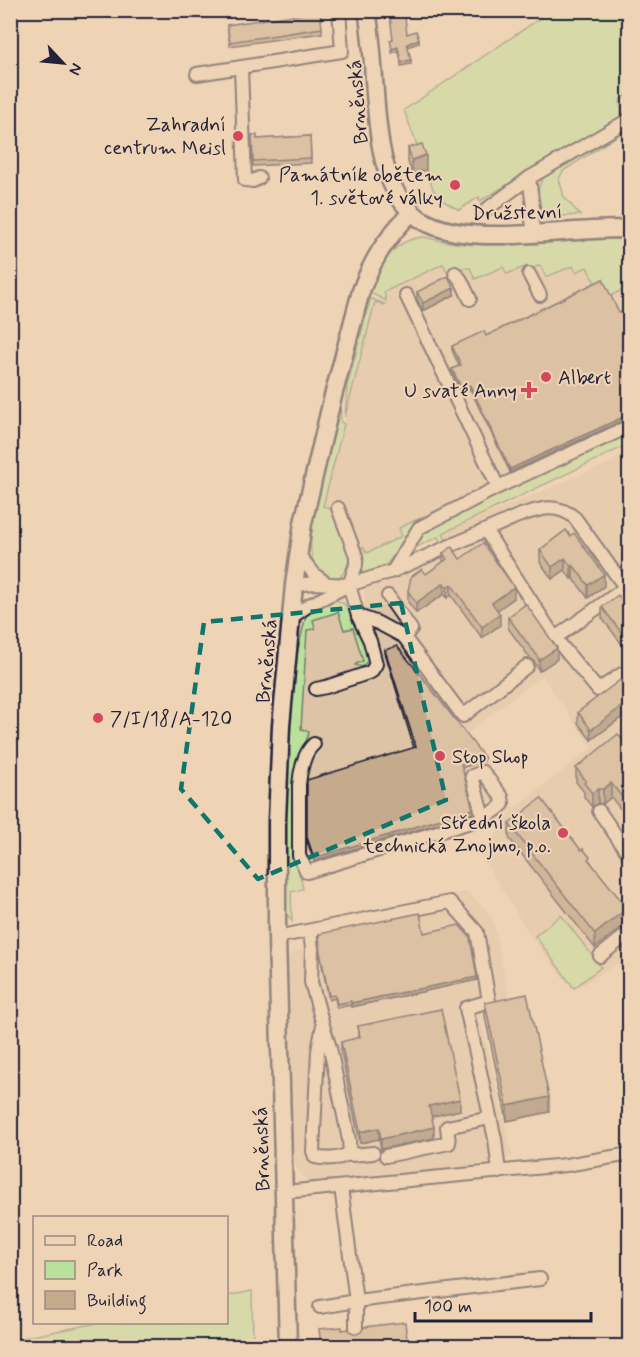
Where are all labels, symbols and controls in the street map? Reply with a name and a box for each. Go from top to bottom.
north arrow [33,33,93,93]
street label: Brněnská [341,59,376,145]
text: N [63,60,87,78]
place label: Zahradní centrum Meisl [104,112,226,162]
marker: Zahradní centrum Meisl [231,129,245,143]
place label: Památník obětem 1. světové války [279,162,443,212]
marker: Památník obětem 1. světové války [448,178,462,192]
street label: Družstevní [471,199,563,228]
place label: Albert [558,365,611,392]
marker: Albert [539,370,553,384]
place label: U svaté Anny [404,378,517,405]
marker: U svaté Anny [522,383,536,397]
street label: Brněnská [250,618,285,704]
place label: 7/I/18/A-120 [110,706,232,733]
marker: 7/I/18/A-120 [91,711,105,725]
place label: Stop Shop [452,744,529,771]
marker: Stop Shop [433,749,447,763]
place label: Střední škola technická Znojmo, p.o. [362,810,551,860]
marker: Střední škola technická Znojmo, p.o. [556,826,570,840]
street label: Brněnská [248,1106,277,1192]
legend [33,1216,228,1324]
text: Road [87,1229,123,1253]
text: Park [87,1259,123,1283]
scale bar [415,1285,590,1323]
text: Building [87,1289,147,1315]
text: 100 m [424,1295,472,1319]

